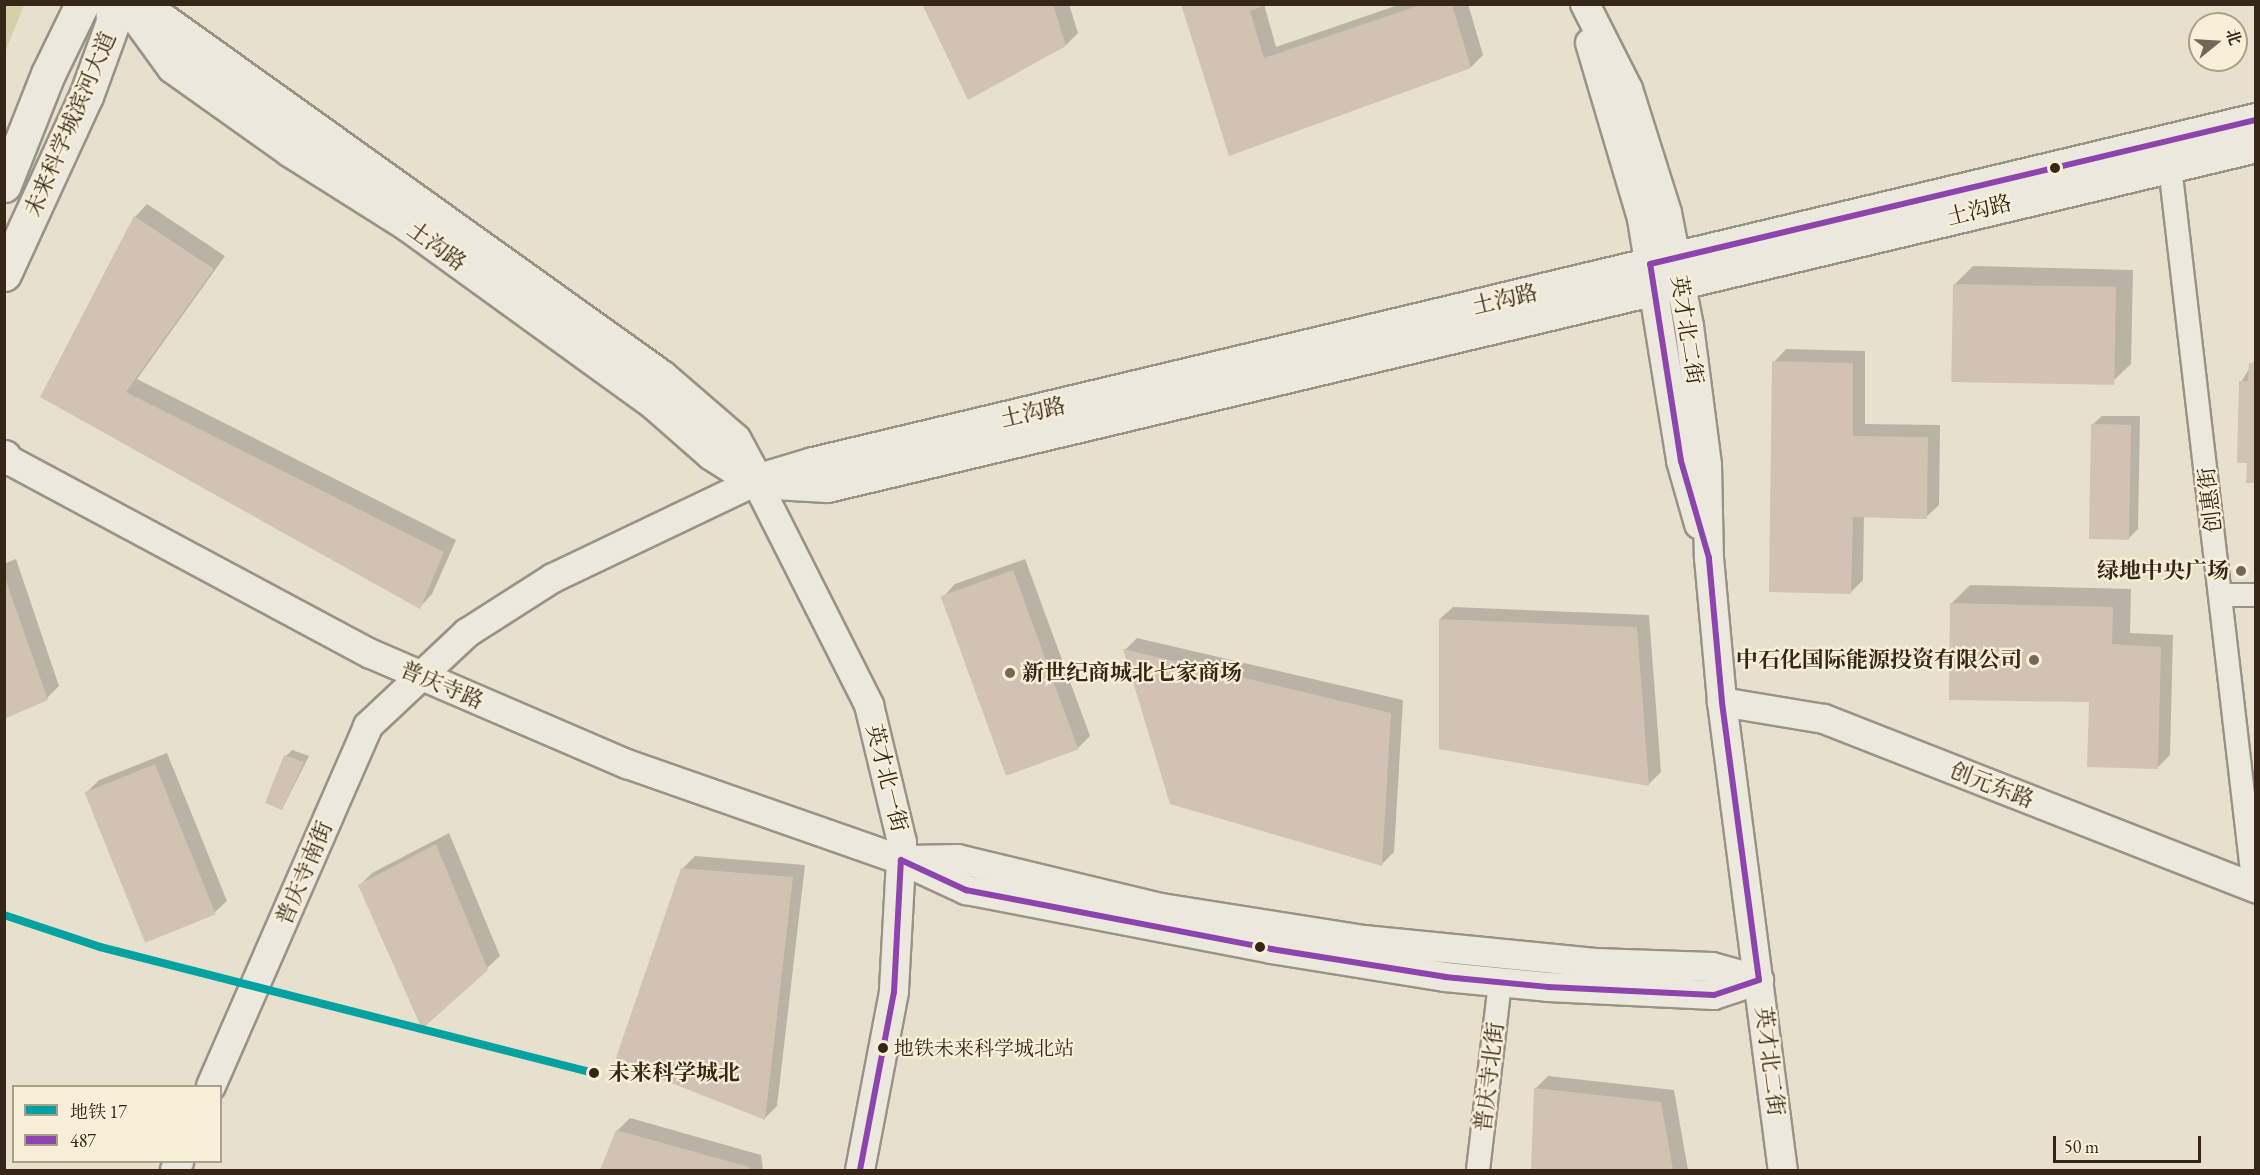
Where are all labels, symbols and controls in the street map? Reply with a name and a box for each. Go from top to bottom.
north arrow [2188,12,2248,72]
text: 北 [2221,26,2246,48]
street label: 未来科学城滨河大道 [19,28,121,220]
unlabelled marker [2049,162,2061,174]
street label: 土沟路 [1944,189,2014,231]
street label: 土沟路 [403,216,471,276]
street label: 英才北二街 [1665,274,1709,386]
street label: 土沟路 [1470,279,1540,319]
street label: 土沟路 [998,392,1068,432]
street label: 创惠街 [2193,466,2227,534]
place label: 绿地中央广场 [2097,558,2229,584]
marker: 绿地中央广场 [2234,564,2248,578]
place label: 中石化国际能源投资有限公司 [1736,647,2022,673]
marker: 中石化国际能源投资有限公司 [2027,653,2041,667]
street label: 普庆寺路 [396,656,488,714]
place label: 新世纪商城北七家商场 [1022,660,1242,686]
marker: 新世纪商城北七家商场 [1003,666,1017,680]
street label: 英才北一街 [861,721,913,835]
street label: 创元东路 [1946,757,2038,813]
street label: 普庆寺南街 [270,817,338,929]
unlabelled marker [1254,941,1266,953]
street label: 英才北二街 [1750,1005,1790,1117]
street label: 普庆寺北街 [1469,1021,1509,1133]
place label: 地铁未来科学城北站 [894,1036,1074,1060]
marker: 地铁未来科学城北站 [877,1042,889,1054]
place label: 未来科学城北 [608,1060,740,1086]
marker: 未来科学城北 [585,1064,603,1082]
legend [12,1085,222,1163]
text: 地铁 17 [70,1100,127,1123]
scale bar [2056,1124,2204,1162]
text: 487 [70,1129,96,1152]
text: 50 m [2064,1135,2099,1158]

